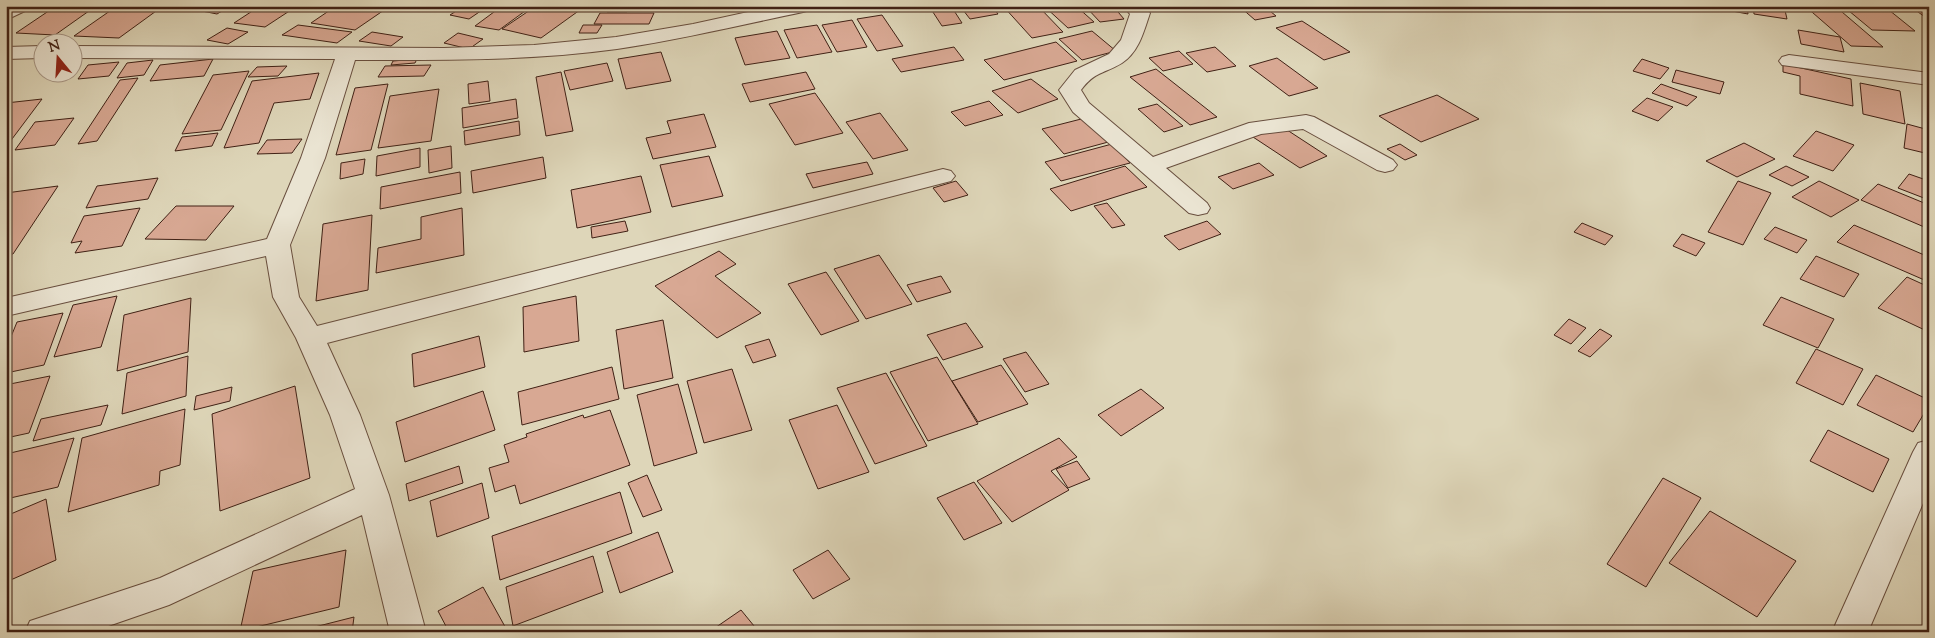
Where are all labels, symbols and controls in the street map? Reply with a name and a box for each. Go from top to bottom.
north arrow [32,32,82,82]
text: N [46,36,63,59]

